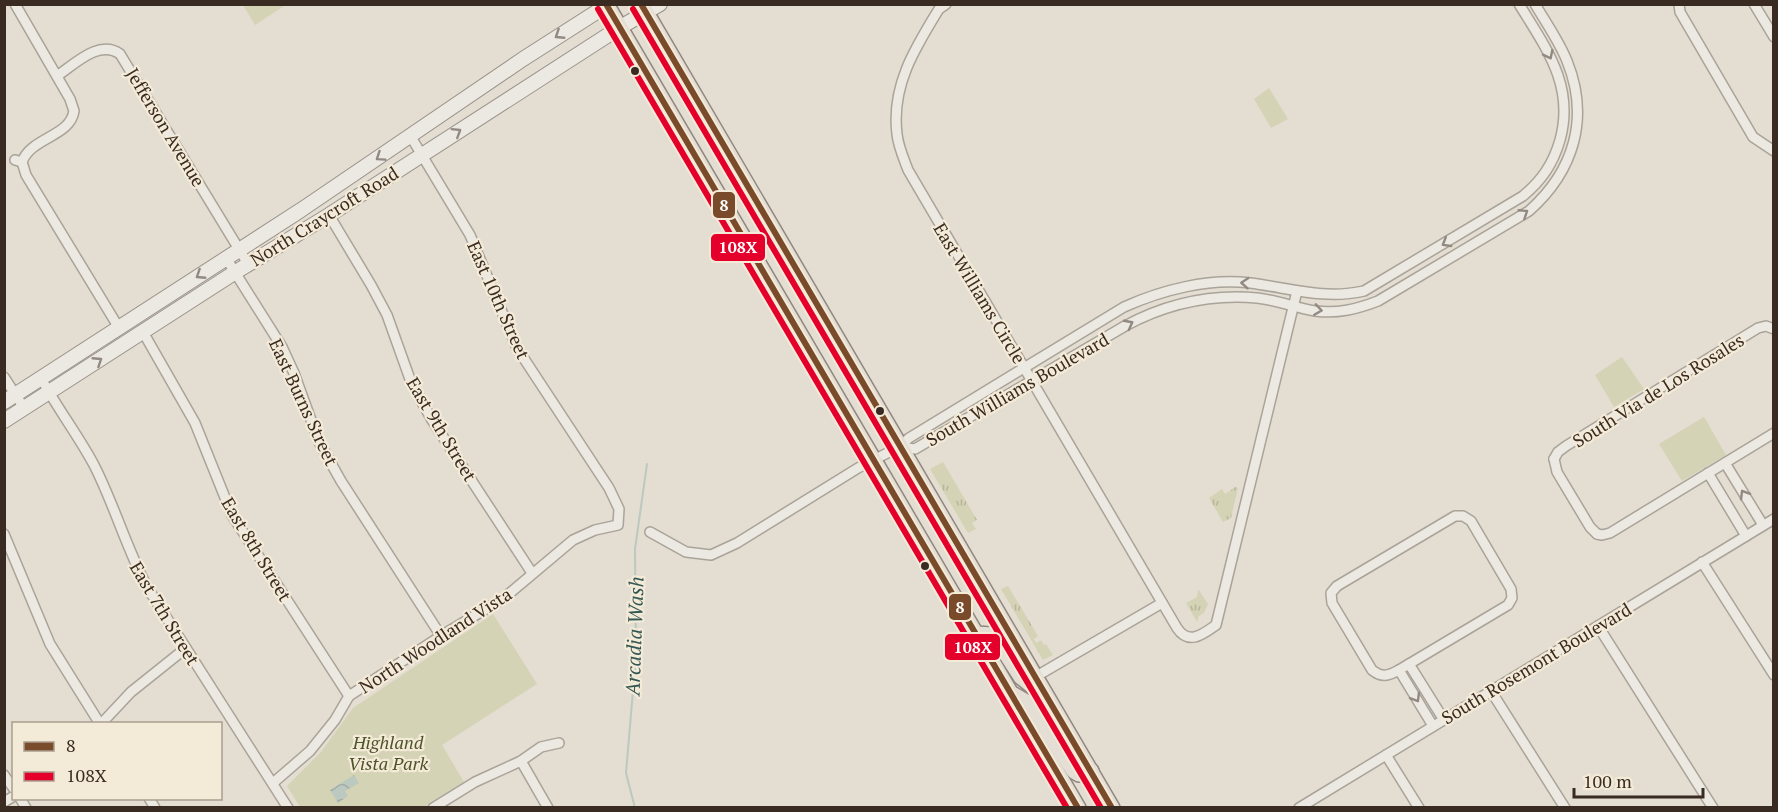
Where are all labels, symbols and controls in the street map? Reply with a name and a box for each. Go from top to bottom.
one-way arrow [555,28,565,40]
one-way arrow [1542,48,1553,59]
street label: Jefferson Avenue [121,63,211,191]
unlabelled marker [629,65,641,77]
one-way arrow [450,128,461,139]
one-way arrow [376,150,387,161]
street label: North Craycroft Road [245,161,403,271]
line badge: 8 [712,191,736,219]
text: 8 [719,194,729,216]
one-way arrow [1518,209,1528,221]
street label: East Williams Circle [928,218,1032,368]
line badge: 108X [710,233,766,262]
one-way arrow [1442,235,1452,247]
text: 108X [719,236,758,258]
street label: East 10th Street [462,237,536,363]
one-way arrow [195,268,206,279]
one-way arrow [1240,277,1249,290]
one-way arrow [1314,304,1323,316]
one-way arrow [1123,320,1133,331]
street label: South Williams Boulevard [921,327,1113,451]
street label: South Via de Los Rosales [1568,327,1748,453]
street label: East Burns Street [264,335,344,470]
one-way arrow [91,357,102,368]
street label: East 9th Street [401,372,483,486]
unlabelled marker [874,405,886,417]
one-way arrow [1740,490,1751,500]
street label: East 8th Street [216,492,298,606]
street label: East 7th Street [125,557,206,670]
unlabelled marker [919,560,931,572]
water label: Arcadia Wash [618,576,650,697]
street label: North Woodland Vista [354,582,516,698]
line badge: 8 [948,593,972,621]
text: 8 [955,596,965,618]
street label: South Rosemont Boulevard [1437,597,1635,729]
line badge: 108X [944,633,1001,661]
text: 108X [954,636,993,658]
one-way arrow [1408,692,1420,702]
legend [12,722,222,800]
park label: Highland Vista Park [348,730,428,775]
text: 8 [66,733,76,757]
scale bar [1574,761,1703,799]
text: 108X [66,763,107,787]
text: 100 m [1583,769,1632,793]

